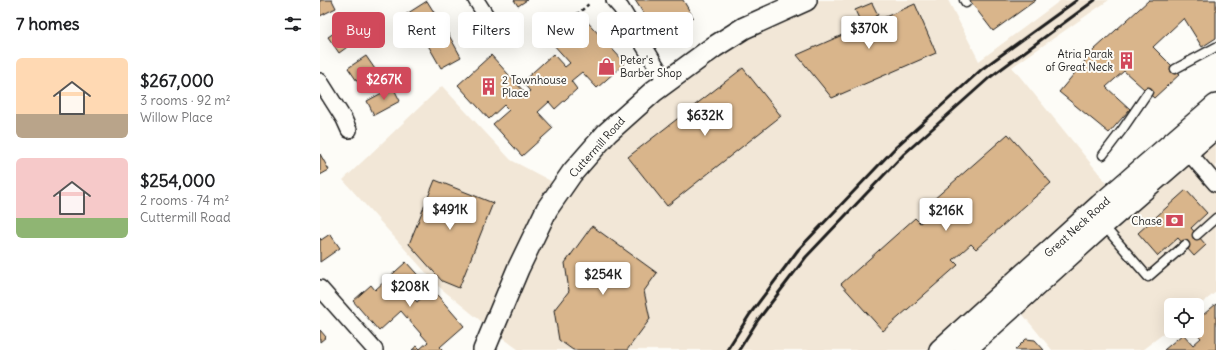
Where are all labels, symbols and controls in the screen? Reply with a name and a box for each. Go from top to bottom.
chip: Buy [332,12,385,48]
chip: Rent [393,12,450,48]
chip: Filters [458,12,524,48]
chip: New [532,12,589,48]
chip: Apartment [597,12,693,48]
text: 7 homes [16,13,80,35]
icon: filters [282,13,304,35]
pin: $370K [841,16,897,50]
text: $370K [850,20,888,37]
place label: Atria Parak of Great Neck [1045,47,1113,74]
building icon: Atria Parak of Great Neck [1116,50,1136,70]
place label: Peter's Barber Shop [620,53,682,80]
shop icon: Peter's Barber Shop [597,56,617,76]
pin: $267K [356,67,412,101]
text: $267,000 [140,70,214,92]
text: $267K [366,71,402,88]
place label: 2 Townhouse Place [502,73,567,100]
icon: home [48,74,96,122]
building icon: 2 Townhouse Place [479,76,499,96]
text: 3 rooms · 92 m² [140,92,231,109]
pin: $632K [677,103,733,137]
text: $632K [686,107,724,124]
text: Willow Place [140,109,213,126]
street label: Cuttermill Road [566,113,628,180]
text: $254,000 [140,170,215,192]
icon: home [48,174,96,222]
text: 2 rooms · 74 m² [140,192,229,209]
street label: Great Neck Road [1041,193,1113,260]
pin: $491K [422,197,478,231]
pin: $216K [918,198,974,232]
text: $491K [432,201,468,218]
text: $216K [928,202,964,219]
text: Cuttermill Road [140,209,231,226]
bank icon: Chase [1165,211,1185,231]
place label: Chase [1131,214,1162,228]
pin: $254K [575,262,631,296]
text: $254K [584,266,622,283]
pin: $208K [382,274,438,308]
text: $208K [391,278,429,295]
map controls [1164,298,1204,338]
button: locate [1164,298,1204,338]

